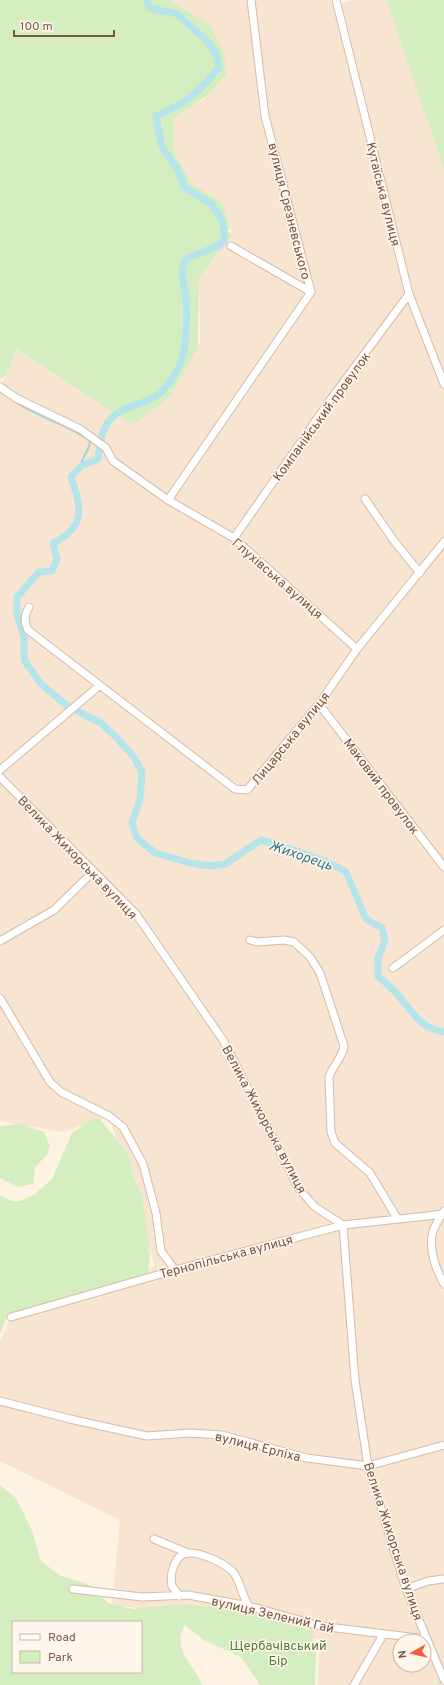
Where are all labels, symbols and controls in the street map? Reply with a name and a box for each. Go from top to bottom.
scale bar [14,12,114,38]
text: 100 m [20,19,53,35]
street label: вулиця Срезневського [263,141,313,282]
street label: Кутаїська вулиця [361,141,403,248]
street label: Компанійський провулок [270,349,375,485]
street label: Глухівська вулиця [228,536,325,623]
street label: Лицарська вулиця [249,689,334,789]
street label: Маковий провулок [339,736,422,838]
street label: Велика Жихорська вулиця [13,793,140,923]
water label: Жихорець [266,838,335,875]
street label: Велика Жихорська вулиця [217,1043,309,1197]
street label: Тернопільська вулиця [158,1232,295,1283]
street label: вулиця Ерліха [213,1430,302,1466]
street label: Велика Жихорська вулиця [359,1460,425,1623]
street label: вулиця Зелений Гай [210,1594,335,1638]
legend [12,1621,142,1673]
text: Road [48,1630,76,1646]
north arrow [392,1633,432,1673]
park label: Щербачівський Бір [229,1639,327,1670]
text: N [396,1649,411,1659]
text: Park [48,1650,73,1666]

